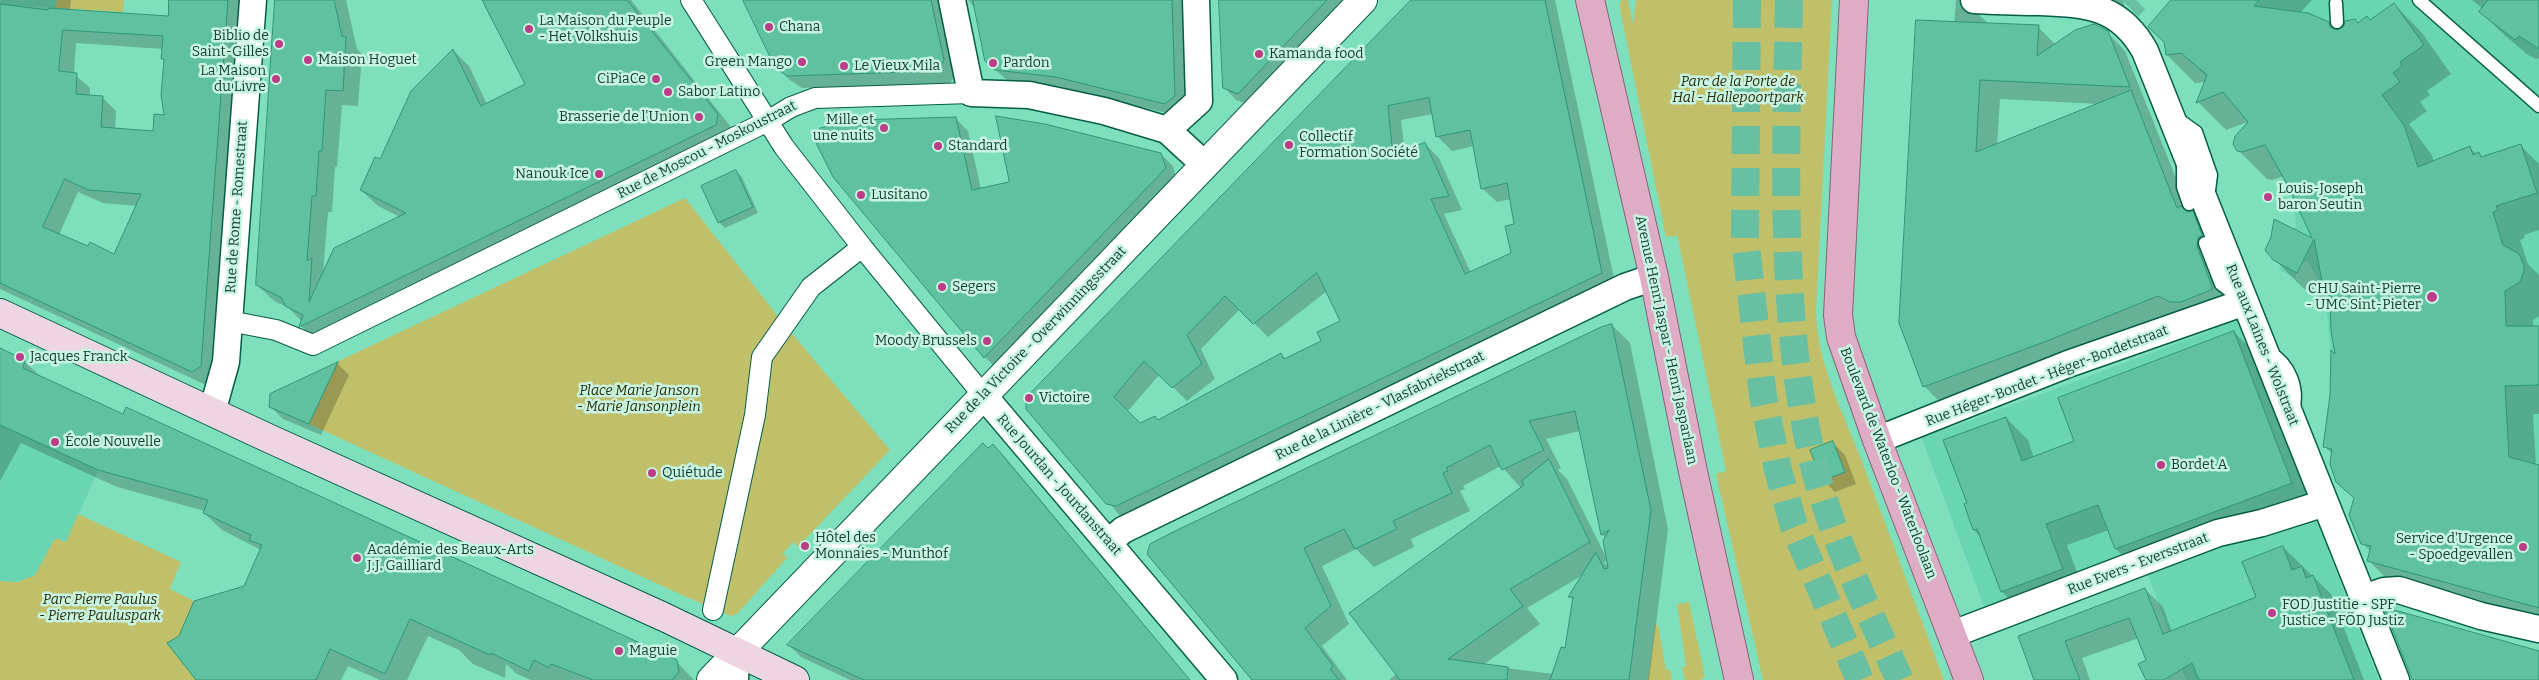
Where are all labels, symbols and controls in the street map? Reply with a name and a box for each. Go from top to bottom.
place label: La Maison du Peuple - Het Volkshuis [539,13,672,46]
place label: Chana [779,19,821,35]
marker: Chana [763,21,775,33]
marker: La Maison du Peuple - Het Volkshuis [523,23,535,35]
place label: Biblio de Saint-Gilles [192,28,269,60]
marker: Biblio de Saint-Gilles [273,38,285,50]
place label: Kamanda food [1269,46,1364,62]
marker: Kamanda food [1253,48,1265,60]
place label: Maison Hoguet [318,52,417,68]
marker: Maison Hoguet [302,54,314,66]
place label: Green Mango [704,54,792,70]
place label: Pardon [1003,55,1050,71]
marker: Green Mango [796,56,808,68]
marker: Pardon [987,57,999,69]
place label: Le Vieux Mila [854,58,940,74]
marker: Le Vieux Mila [838,60,850,72]
place label: La Maison du Livre [200,63,266,95]
place label: CiPiaCe [597,71,646,87]
marker: La Maison du Livre [270,73,282,85]
marker: CiPiaCe [650,73,662,85]
park label: Parc de la Porte de Hal - Hallepoortpark [1672,74,1804,106]
place label: Sabor Latino [678,84,760,100]
marker: Sabor Latino [662,86,674,98]
street label: Rue de Moscou - Moskoustraat [615,97,799,203]
place label: Brasserie de l'Union [559,109,689,125]
marker: Brasserie de l'Union [693,111,705,123]
place label: Mille et une nuits [813,112,874,144]
street label: Rue de Rome - Romestraat [223,120,251,294]
marker: Mille et une nuits [878,122,890,134]
place label: Collectif Formation Société [1299,129,1418,162]
place label: Standard [948,138,1008,154]
marker: Collectif Formation Société [1283,139,1295,151]
marker: Standard [932,140,944,152]
place label: Nanouk Ice [515,166,589,182]
marker: Nanouk Ice [593,168,605,180]
place label: Louis-Joseph baron Seutin [2278,181,2363,213]
place label: Lusitano [871,187,928,203]
marker: Lusitano [855,189,867,201]
marker: Louis-Joseph baron Seutin [2262,191,2274,203]
street label: Avenue Henri Jaspar - Henri Jasparlaan [1631,214,1701,466]
street label: Rue de la Victoire - Overwinningsstraat [942,243,1130,437]
street label: Rue aux Laines - Wolstraat [2222,262,2302,428]
place label: Segers [952,279,996,295]
marker: Segers [936,281,948,293]
place label: CHU Saint-Pierre - UMC Sint-Pieter [2306,281,2421,314]
marker: CHU Saint-Pierre - UMC Sint-Pieter [2425,290,2439,304]
street label: Rue Héger-Bordet - Héger-Bordetstraat [1923,322,2171,430]
place label: Moody Brussels [875,333,977,349]
marker: Moody Brussels [981,335,993,347]
street label: Boulevard de Waterloo - Waterloolaan [1836,345,1940,581]
street label: Rue de la Linière - Vlasfabriekstraat [1273,348,1487,464]
place label: Jacques Franck [30,349,128,365]
marker: Jacques Franck [14,351,26,363]
park label: Place Marie Janson - Marie Jansonplein [577,383,701,416]
place label: Victoire [1039,390,1090,406]
marker: Victoire [1023,392,1035,404]
street label: Rue Jourdan - Jourdanstraat [993,411,1125,559]
place label: École Nouvelle [65,434,161,450]
marker: École Nouvelle [49,436,61,448]
place label: Bordet A [2171,457,2228,473]
marker: Bordet A [2155,459,2167,471]
place label: Quiétude [662,465,723,481]
marker: Quiétude [646,467,658,479]
street label: Rue Evers - Eversstraat [2065,529,2211,599]
place label: Hôtel des Monnaies - Munthof [815,530,948,562]
place label: Service d'Urgence - Spoedgevallen [2396,531,2513,564]
marker: Hôtel des Monnaies - Munthof [799,540,811,552]
marker: Service d'Urgence - Spoedgevallen [2517,541,2529,553]
place label: Académie des Beaux-Arts J.J. Gailliard [367,542,534,574]
marker: Académie des Beaux-Arts J.J. Gailliard [351,552,363,564]
park label: Parc Pierre Paulus - Pierre Pauluspark [39,592,161,624]
place label: FOD Justitie - SPF Justice - FÖD Justiz [2282,597,2404,630]
marker: FOD Justitie - SPF Justice - FÖD Justiz [2266,607,2278,619]
place label: Maguie [629,643,677,659]
marker: Maguie [613,645,625,657]

